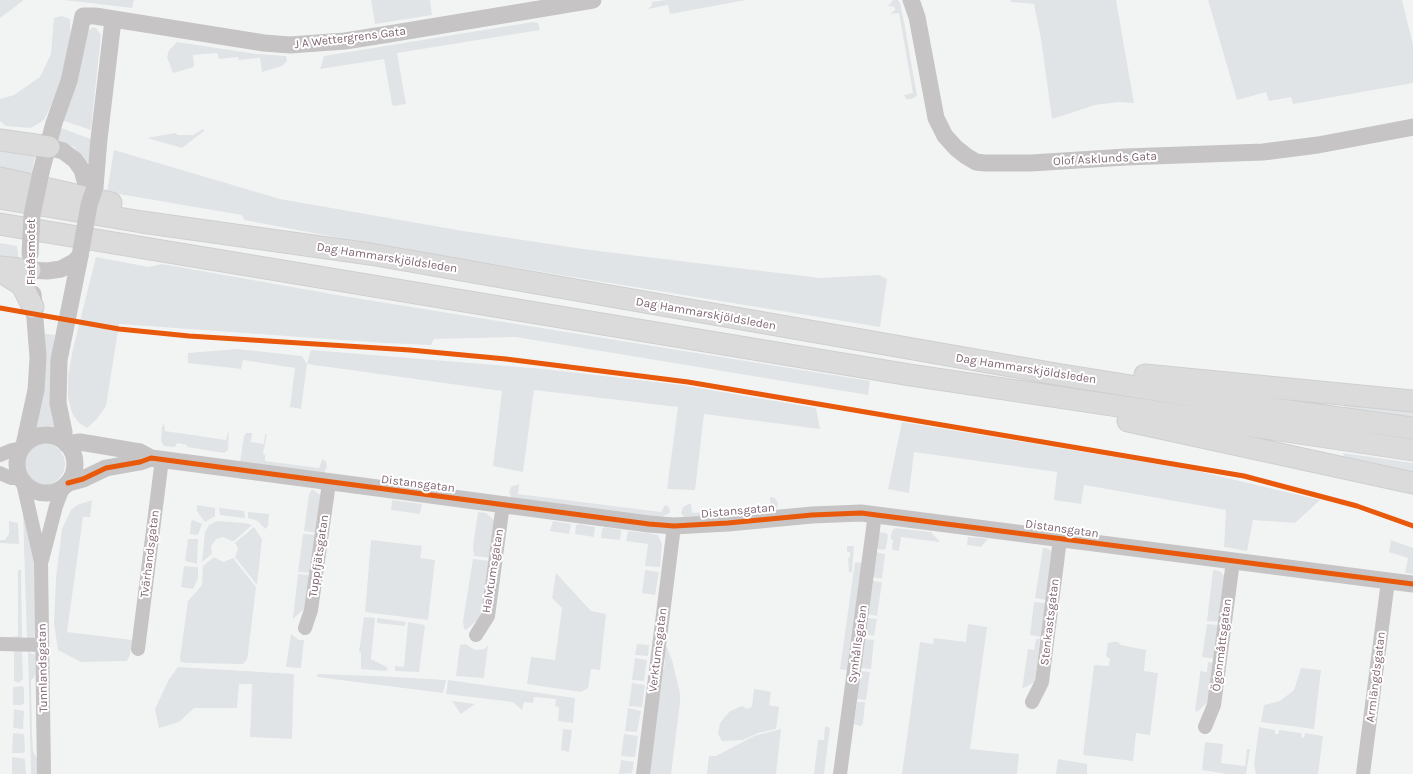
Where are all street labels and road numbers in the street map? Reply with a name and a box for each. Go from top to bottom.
street label: J A Wettergrens Gata [293,24,407,52]
street label: Olof Asklunds Gata [1053,149,1157,169]
street label: Flatåsmotet [25,219,39,285]
street label: Dag Hammarskjöldsleden [316,240,458,276]
street label: Dag Hammarskjöldsleden [635,295,777,333]
street label: Dag Hammarskjöldsleden [955,351,1097,387]
street label: Distansgatan [380,472,456,496]
street label: Distansgatan [700,501,776,521]
street label: Tvärhandsgatan [137,509,163,599]
street label: Tuppfjätsgatan [306,514,332,598]
street label: Distansgatan [1024,517,1100,541]
street label: Halvtumsgatan [479,528,507,614]
street label: Stenkastsgatan [1038,578,1062,666]
street label: Ögonmåttsgatan [1209,598,1235,692]
street label: Synhållsgatan [845,604,871,684]
street label: Verktumsgatan [646,607,670,693]
street label: Tunnlandsgatan [35,623,51,713]
street label: Armlängdsgatan [1363,631,1389,723]

